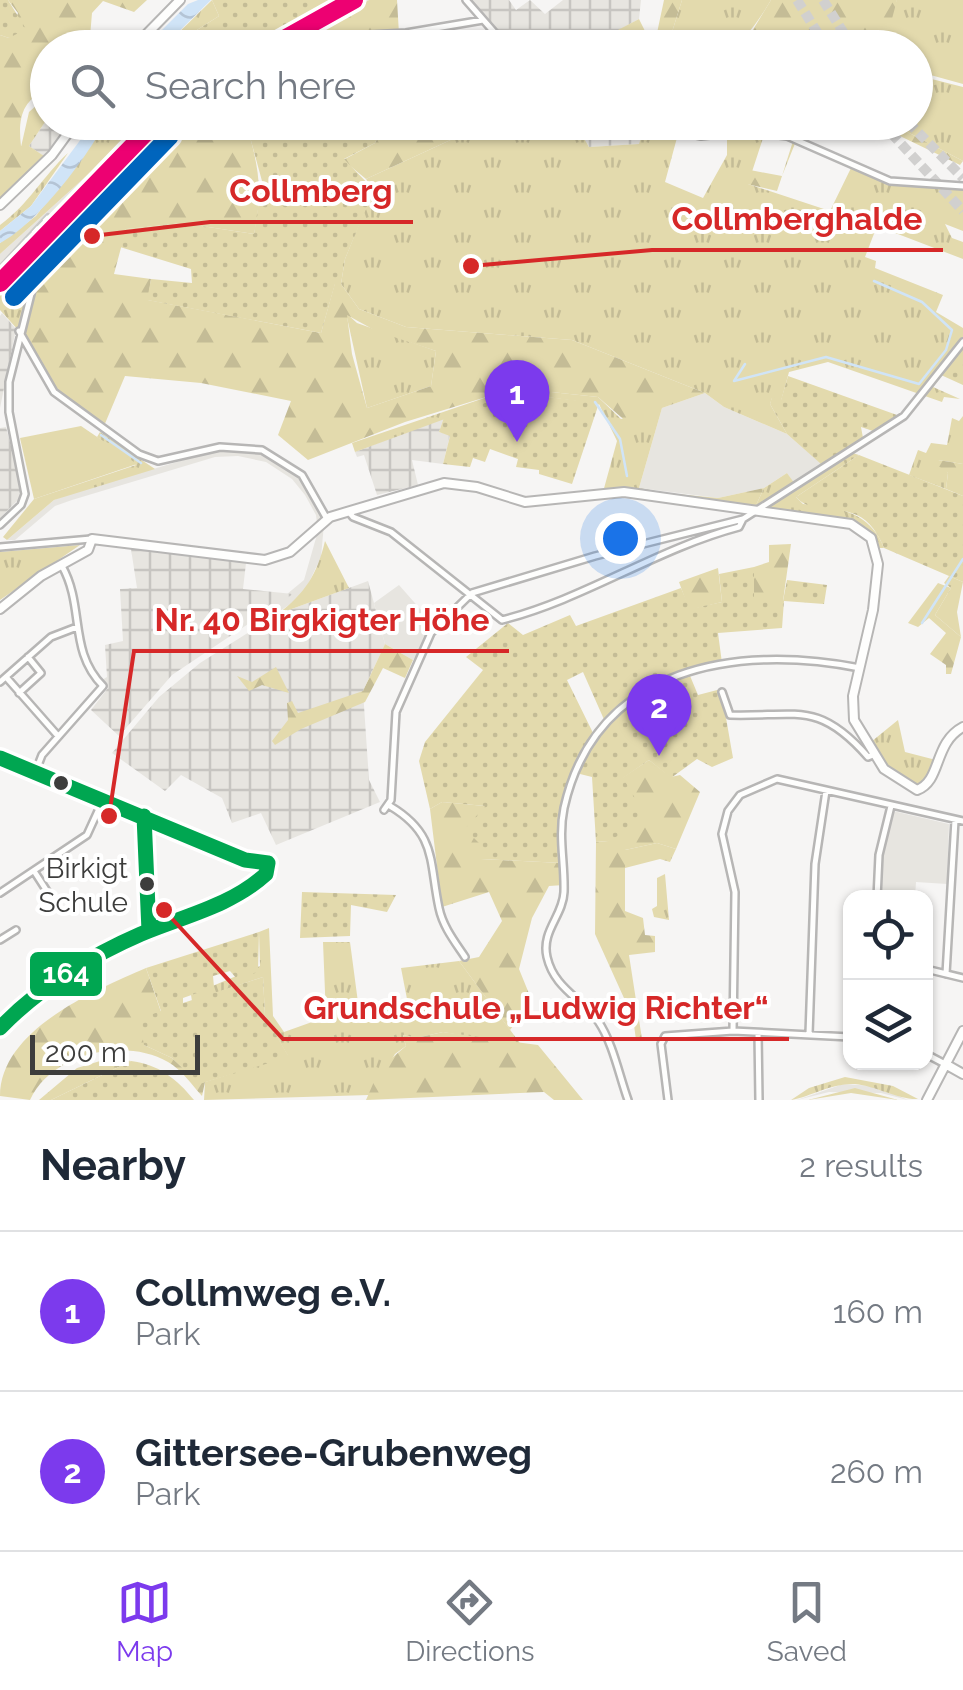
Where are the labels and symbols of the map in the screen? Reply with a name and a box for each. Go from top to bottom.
callout: Collmberg [210,160,413,222]
text: Collmberg [229,172,393,209]
callout: Collmberghalde [652,188,943,250]
text: Collmberghalde [672,200,922,237]
pin: 1 [484,360,550,442]
your location [595,513,646,564]
callout: Nr. 40 Birgkigter Höhe [134,589,509,651]
text: Nr. 40 Birgkigter Höhe [155,601,489,638]
pin: 2 [626,674,692,756]
unlabelled marker [51,773,71,793]
place label: Birkigt Schule [39,852,129,919]
marker: Birkigt Schule [137,874,157,894]
line badge: 164 [28,950,104,998]
text: 164 [43,957,89,990]
callout: Grundschule „Ludwig Richter“ [283,977,789,1039]
text: Grundschule „Ludwig Richter“ [303,989,769,1026]
scale bar [30,1030,200,1074]

